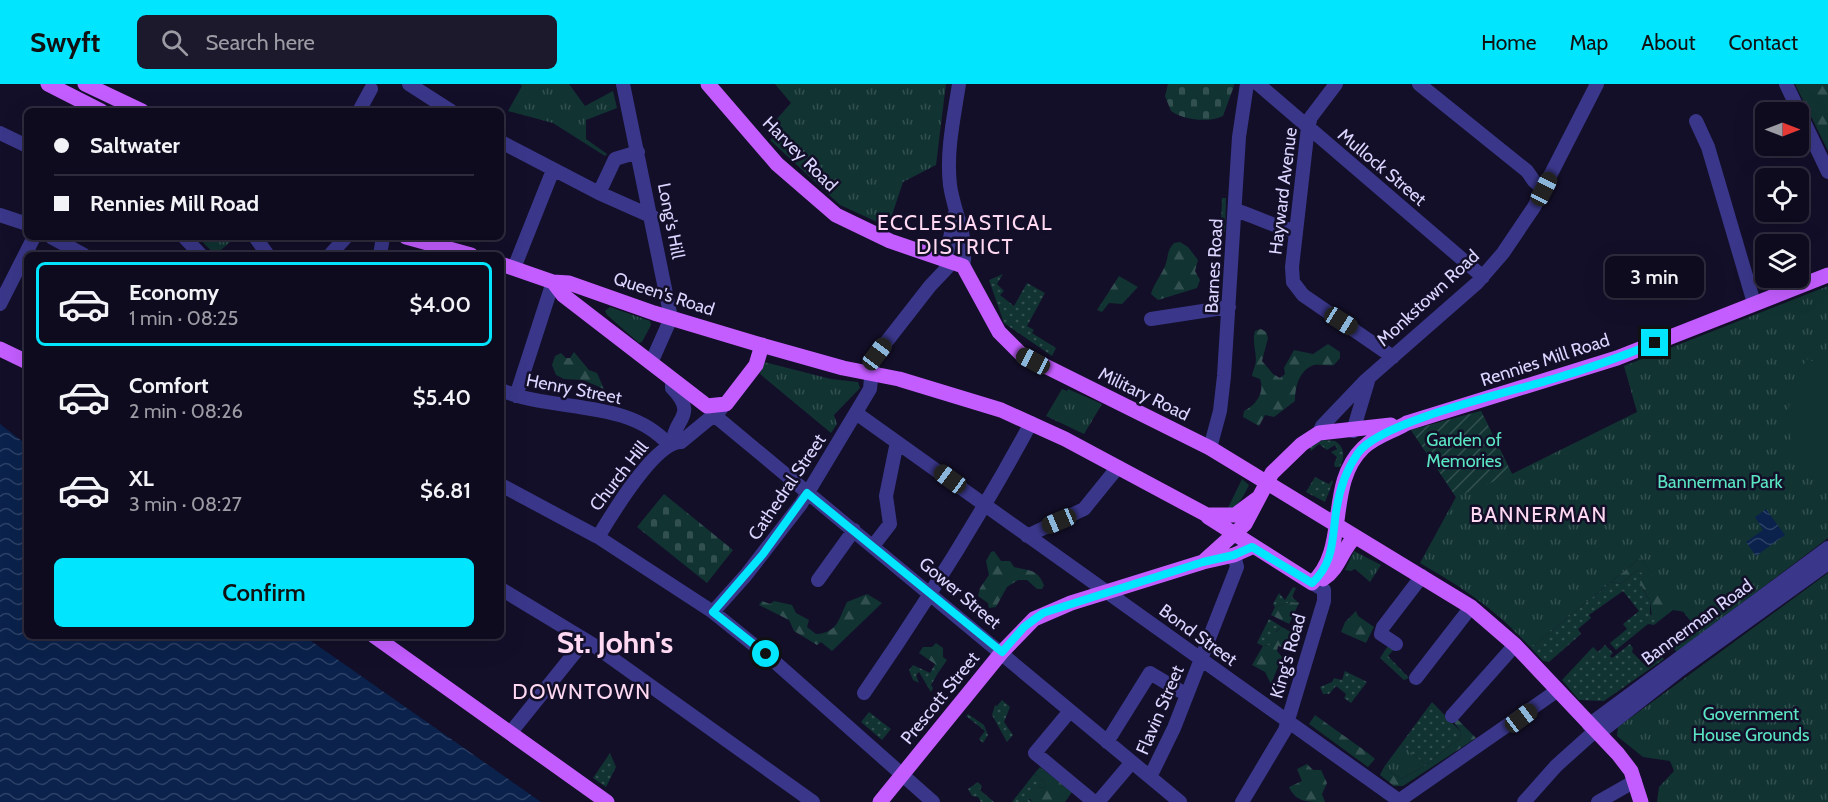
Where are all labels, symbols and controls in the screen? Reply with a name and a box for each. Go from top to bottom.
search box [137,15,557,69]
text: Swyft [30,25,101,59]
icon: search [158,26,191,59]
text: Search here [206,29,315,56]
text: Home [1481,30,1537,55]
text: Map [1570,30,1608,55]
text: About [1641,30,1695,55]
text: Contact [1728,30,1798,55]
north arrow [1755,102,1809,156]
map controls [1755,102,1809,288]
street label: Harvey Road [758,112,842,196]
street label: Mullock Street [1333,124,1431,210]
street label: Hayward Avenue [1264,126,1302,256]
text: Saltwater [90,132,180,159]
button: locate [1755,168,1809,222]
car [1528,169,1560,209]
street label: Long's Hill [653,181,689,262]
text: Rennies Mill Road [90,190,259,217]
district label: ECCLESIASTICAL DISTRICT [877,210,1053,259]
street label: Barnes Road [1201,218,1227,314]
button: layers [1755,234,1809,288]
street label: Monkstown Road [1372,245,1484,351]
callout: 3 min [1606,256,1704,298]
text: 3 min [1630,265,1679,289]
street label: Queen's Road [611,267,717,321]
icon: car [57,277,111,331]
text: Economy [129,279,219,306]
text: $4.00 [410,291,471,318]
car [1321,304,1361,338]
text: 1 min · 08:25 [129,306,238,330]
street label: Rennies Mill Road [1478,329,1612,391]
route end [1641,329,1668,356]
car [859,334,895,374]
car [1013,345,1053,377]
street label: Military Road [1095,362,1193,426]
street label: Henry Street [524,369,624,409]
icon: car [57,370,111,424]
text: Comfort [129,372,208,399]
text: $5.40 [413,384,471,411]
text: 2 min · 08:26 [129,399,243,423]
park label: Garden of Memories [1426,429,1502,472]
street label: Cathedral Street [743,430,831,544]
street label: Church Hill [585,436,654,515]
car [930,461,970,497]
icon: car [57,463,111,517]
text: XL [129,465,154,492]
park label: Bannerman Park [1657,471,1784,493]
text: $6.81 [420,477,471,504]
text: 3 min · 08:27 [129,492,242,516]
district label: BANNERMAN [1470,502,1608,527]
car [1039,506,1079,536]
street label: Gower Street [915,552,1005,634]
button: Confirm [54,558,474,627]
street label: Bannerman Road [1637,574,1757,670]
street label: Bond Street [1155,599,1241,671]
street label: King's Road [1265,611,1311,701]
district label: St. John's [557,624,673,661]
route start [752,640,779,667]
street label: Prescott Street [896,647,984,749]
street label: Flavin Street [1131,662,1189,758]
district label: DOWNTOWN [512,679,652,704]
car [1501,700,1541,736]
park label: Government House Grounds [1693,703,1809,746]

